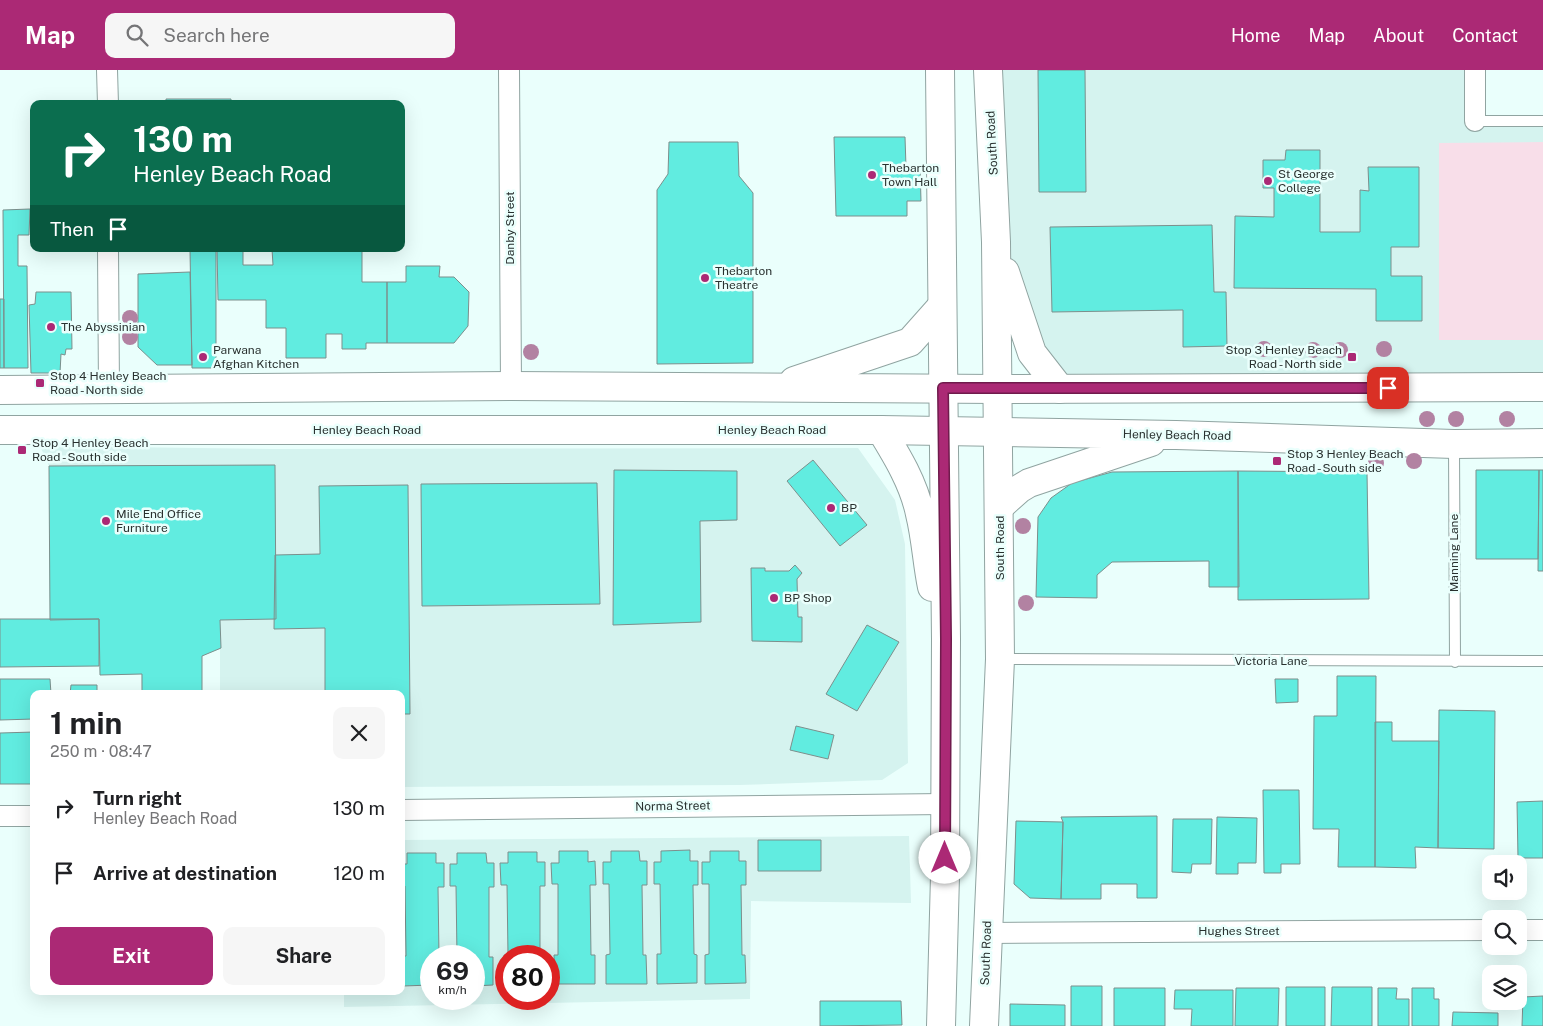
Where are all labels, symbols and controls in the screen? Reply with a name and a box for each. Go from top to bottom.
search box [105,13,455,58]
text: Map [25,21,75,49]
icon: search [123,21,151,49]
text: Search here [163,24,270,46]
text: Home [1231,25,1281,46]
text: Map [1309,25,1345,46]
text: About [1373,25,1424,46]
text: Contact [1452,25,1518,46]
street label: South Road [983,110,1001,176]
text: 130 m [133,119,233,160]
icon: right [50,120,115,185]
text: Henley Beach Road [133,161,332,187]
place label: Thebarton Town Hall [882,161,939,189]
place label: St George College [1278,167,1335,195]
marker: Thebarton Town Hall [866,169,878,181]
marker: St George College [1262,175,1274,187]
street label: Danby Street [503,191,517,265]
icon: arrive [104,215,132,243]
text: Then [50,218,94,240]
place label: Thebarton Theatre [715,264,772,292]
marker: Thebarton Theatre [699,272,711,284]
place label: The Abyssinian [61,320,145,334]
marker: The Abyssinian [45,321,57,333]
place label: Parwana Afghan Kitchen [213,343,299,371]
place label: Stop 3 Henley Beach Road - North side [1225,343,1342,371]
marker: Parwana Afghan Kitchen [197,351,209,363]
marker: Stop 3 Henley Beach Road - North side [1346,351,1358,363]
pin [1367,367,1409,409]
place label: Stop 4 Henley Beach Road - North side [50,369,167,397]
icon: arrive [1374,374,1402,402]
marker: Stop 4 Henley Beach Road - North side [34,377,46,389]
street label: Henley Beach Road [313,423,421,437]
street label: Henley Beach Road [718,423,826,437]
street label: Henley Beach Road [1123,427,1231,443]
place label: Stop 4 Henley Beach Road - South side [32,436,149,464]
marker: Stop 4 Henley Beach Road - South side [16,444,28,456]
place label: Stop 3 Henley Beach Road - South side [1287,447,1404,475]
marker: Stop 3 Henley Beach Road - South side [1271,455,1283,467]
place label: BP [841,501,857,515]
marker: BP [825,502,837,514]
place label: Mile End Office Furniture [116,507,201,535]
street label: Manning Lane [1447,514,1461,592]
marker: Mile End Office Furniture [100,515,112,527]
street label: South Road [993,516,1007,580]
place label: BP Shop [784,591,832,605]
marker: BP Shop [768,592,780,604]
street label: Victoria Lane [1235,654,1308,668]
text: 1 min [50,705,122,741]
button: close [333,707,385,759]
text: 250 m · 08:47 [50,742,152,761]
text: Turn right [93,787,182,809]
icon: right [50,794,78,822]
text: 130 m [333,797,385,819]
street label: Norma Street [635,798,711,814]
text: Henley Beach Road [93,809,237,828]
position arrow [918,831,970,883]
map controls [1482,855,1527,1010]
button: sound [1482,855,1527,900]
icon: arrive [50,859,78,887]
text: Arrive at destination [93,862,277,884]
text: 120 m [333,862,385,884]
button: search [1482,910,1527,955]
street label: South Road [978,920,994,986]
street label: Hughes Street [1198,924,1280,938]
button: Exit [50,927,213,985]
button: Share [223,927,385,985]
speed limit sign: 80 [495,945,560,1010]
text: 69 [436,956,469,986]
button: layers [1482,965,1527,1010]
text: km/h [438,983,467,997]

